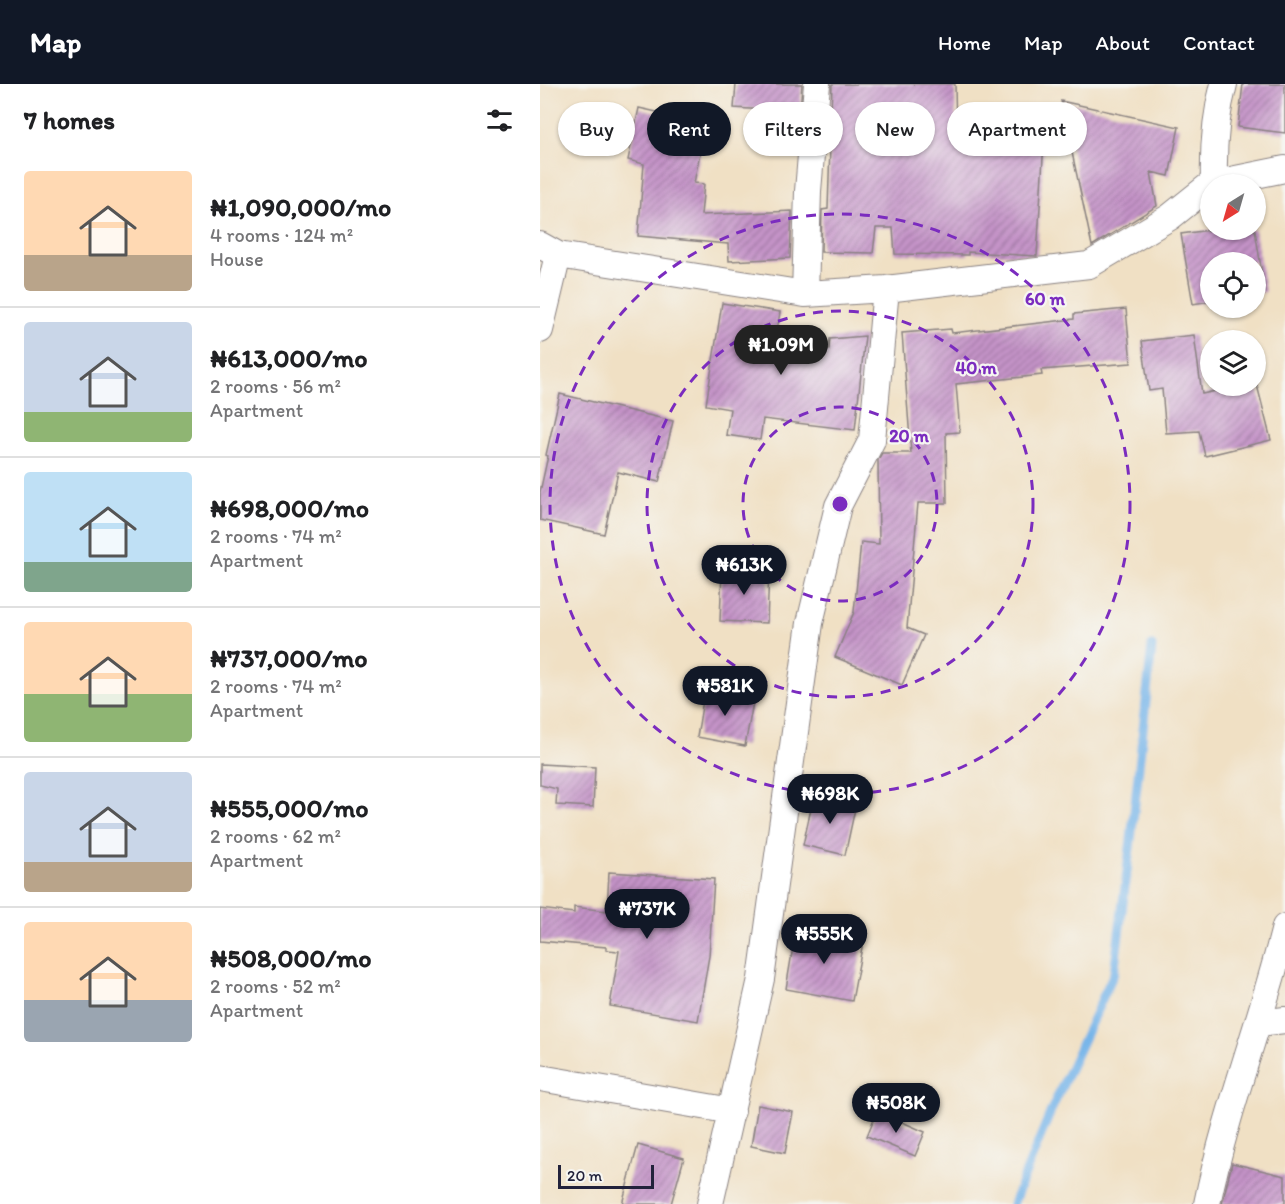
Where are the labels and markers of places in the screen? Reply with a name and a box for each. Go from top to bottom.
pin: ₦1.09M [732,325,830,376]
centre of rings [830,494,850,514]
pin: ₦613K [702,545,786,596]
pin: ₦581K [683,666,767,717]
pin: ₦698K [788,774,872,825]
pin: ₦737K [605,889,689,940]
pin: ₦555K [782,914,866,965]
pin: ₦508K [854,1083,938,1134]

